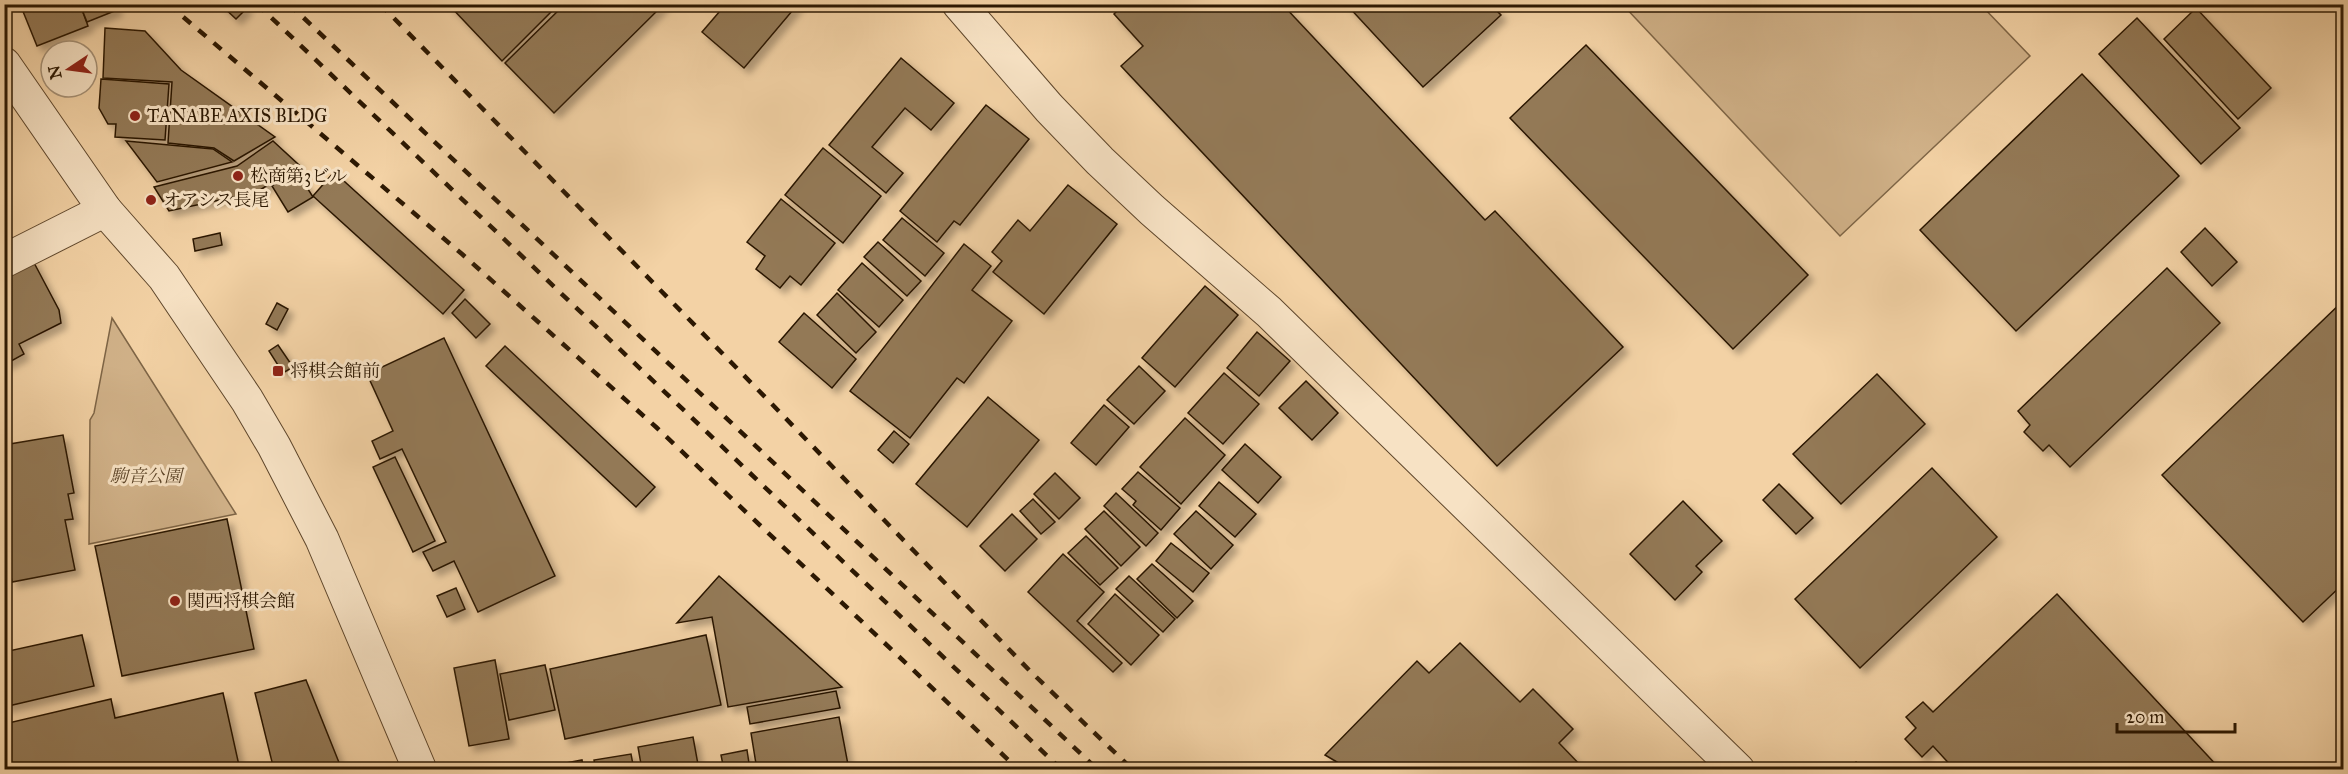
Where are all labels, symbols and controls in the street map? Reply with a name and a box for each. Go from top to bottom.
north arrow [39,39,99,99]
text: N [44,63,66,81]
place label: TANABE AXIS BLDG [147,105,327,127]
marker: TANABE AXIS BLDG [128,109,142,123]
place label: 松商第3ビル [250,165,347,187]
marker: 松商第3ビル [231,169,245,183]
place label: オアシス長尾 [163,189,269,211]
marker: オアシス長尾 [144,193,158,207]
place label: 将棋会館前 [290,360,380,382]
marker: 将棋会館前 [271,364,285,378]
park label: 駒音公園 [110,465,185,487]
place label: 関西将棋会館 [187,590,295,612]
marker: 関西将棋会館 [168,594,182,608]
scale bar [2117,696,2236,734]
text: 20 m [2126,706,2164,728]

